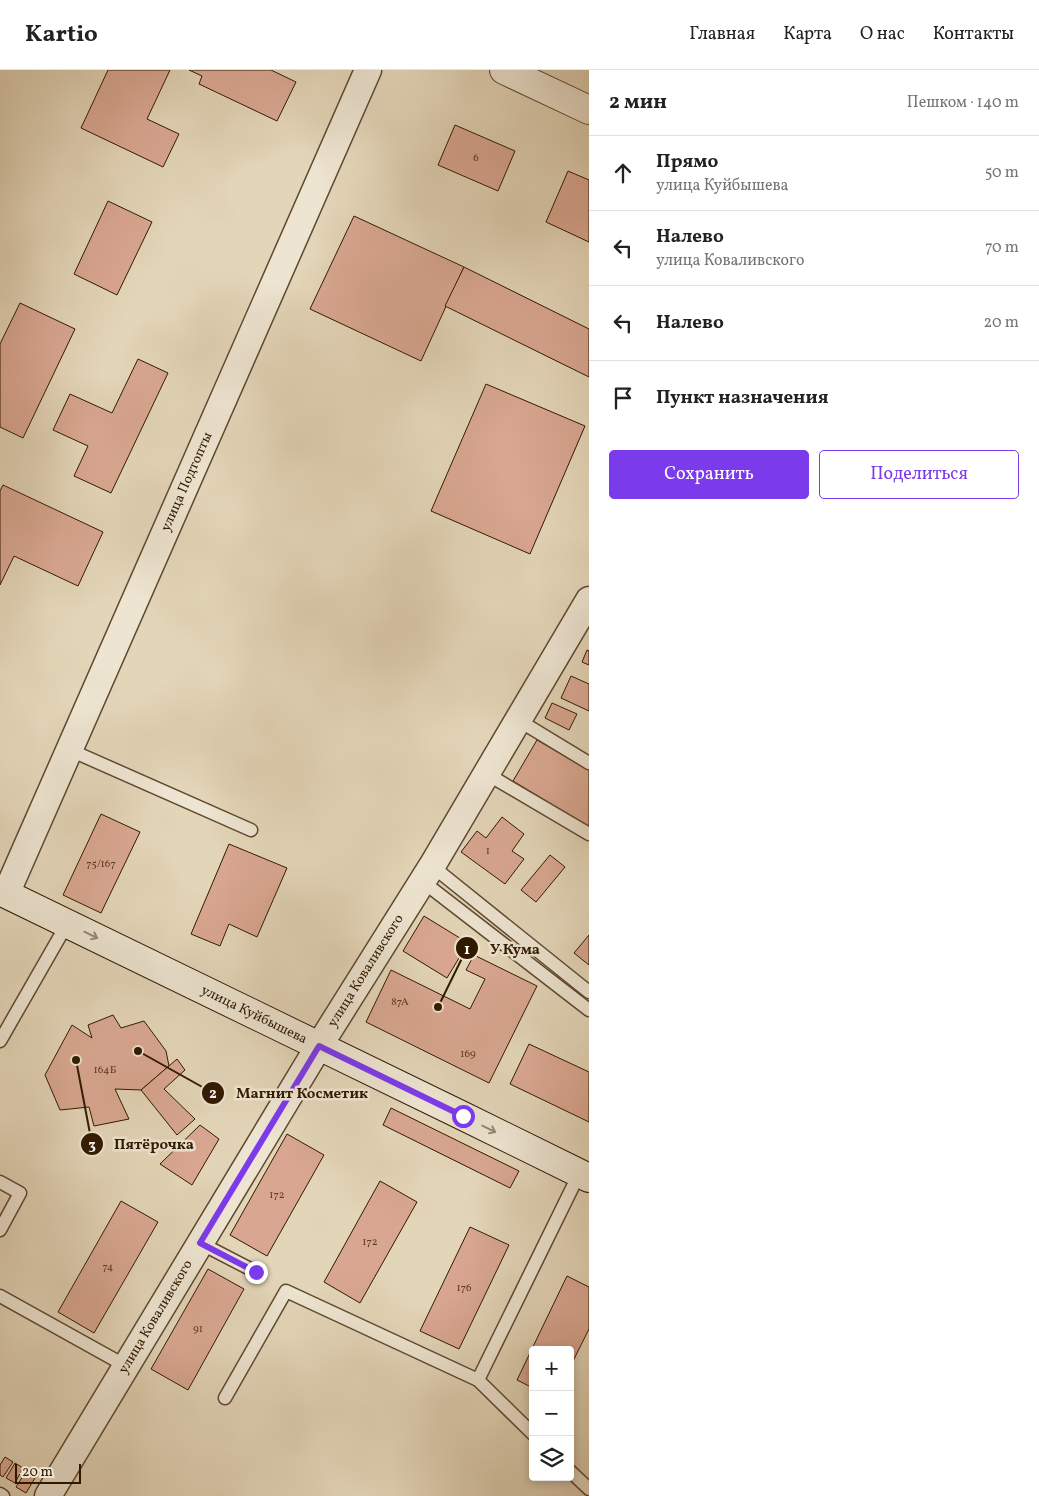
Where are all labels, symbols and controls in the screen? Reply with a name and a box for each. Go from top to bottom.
text: Kartio [25,18,98,52]
text: Главная [689,22,755,47]
text: Карта [783,22,832,47]
text: О нас [860,22,905,47]
text: Контакты [933,22,1014,47]
text: 2 мин [609,88,667,117]
text: Пешком · 140 m [907,92,1019,114]
text: Прямо [656,149,718,175]
house number: 6 [473,151,479,166]
icon: ahead [609,159,637,187]
text: 50 m [985,162,1019,184]
text: улица Куйбышева [656,175,789,197]
text: Налево [656,224,724,250]
icon: left [609,234,637,262]
text: 70 m [985,237,1019,259]
text: улица Коваливского [656,250,804,272]
icon: left [609,309,637,337]
text: Налево [656,310,724,336]
text: 20 m [984,312,1019,334]
icon: arrive [609,384,637,412]
text: Пункт назначения [656,385,829,411]
street label: улица Подтопты [157,429,217,535]
button: Сохранить [609,450,809,499]
button: Поделиться [819,450,1019,499]
house number: 1 [486,844,490,859]
house number: 75/167 [86,857,116,872]
street label: улица Коваливского [324,911,408,1031]
one-way arrow [83,931,98,941]
callout: У Кума [455,933,550,963]
text: 1 [464,940,470,961]
text: У Кума [490,940,540,961]
street label: улица Куйбышева [198,981,310,1049]
house number: 87А [391,995,409,1010]
house number: 169 [460,1047,476,1062]
house number: 164Б [94,1063,117,1078]
callout: Магнит Косметик [201,1078,378,1108]
text: 2 [209,1084,217,1105]
text: Магнит Косметик [236,1084,368,1105]
route start [452,1105,475,1128]
one-way arrow [481,1125,496,1134]
callout: Пятёрочка [80,1129,204,1159]
text: 3 [88,1135,96,1156]
text: Пятёрочка [114,1135,194,1156]
house number: 172 [269,1188,285,1203]
house number: 172 [362,1235,378,1250]
street label: улица Коваливского [114,1256,198,1378]
house number: 74 [103,1260,114,1275]
route end [245,1261,268,1284]
house number: 176 [456,1281,472,1296]
house number: 91 [193,1322,203,1337]
map controls [529,1346,574,1481]
button: + [529,1346,574,1391]
button: − [529,1391,574,1436]
button: layers [529,1436,574,1481]
scale bar [15,1461,81,1484]
text: 20 m [22,1463,53,1482]

